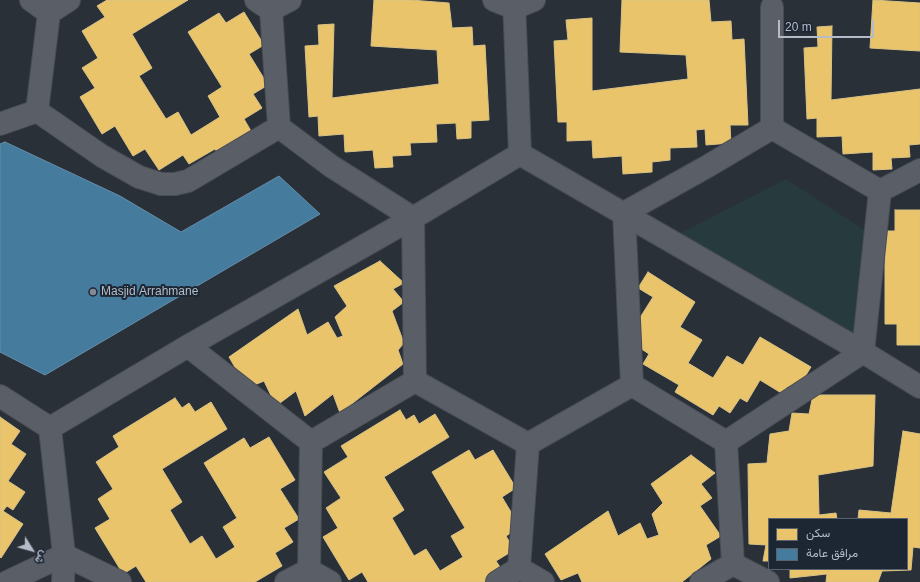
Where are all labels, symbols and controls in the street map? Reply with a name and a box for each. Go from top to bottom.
scale bar [780,12,876,38]
text: 20 m [785,20,812,34]
place label: Masjid Arrahmane [101,285,198,299]
marker: Masjid Arrahmane [88,287,98,297]
legend [768,518,908,570]
text: سكن [806,526,830,540]
north arrow [12,530,52,570]
text: مرافق عامة [806,546,858,560]
text: ش [33,548,50,566]

